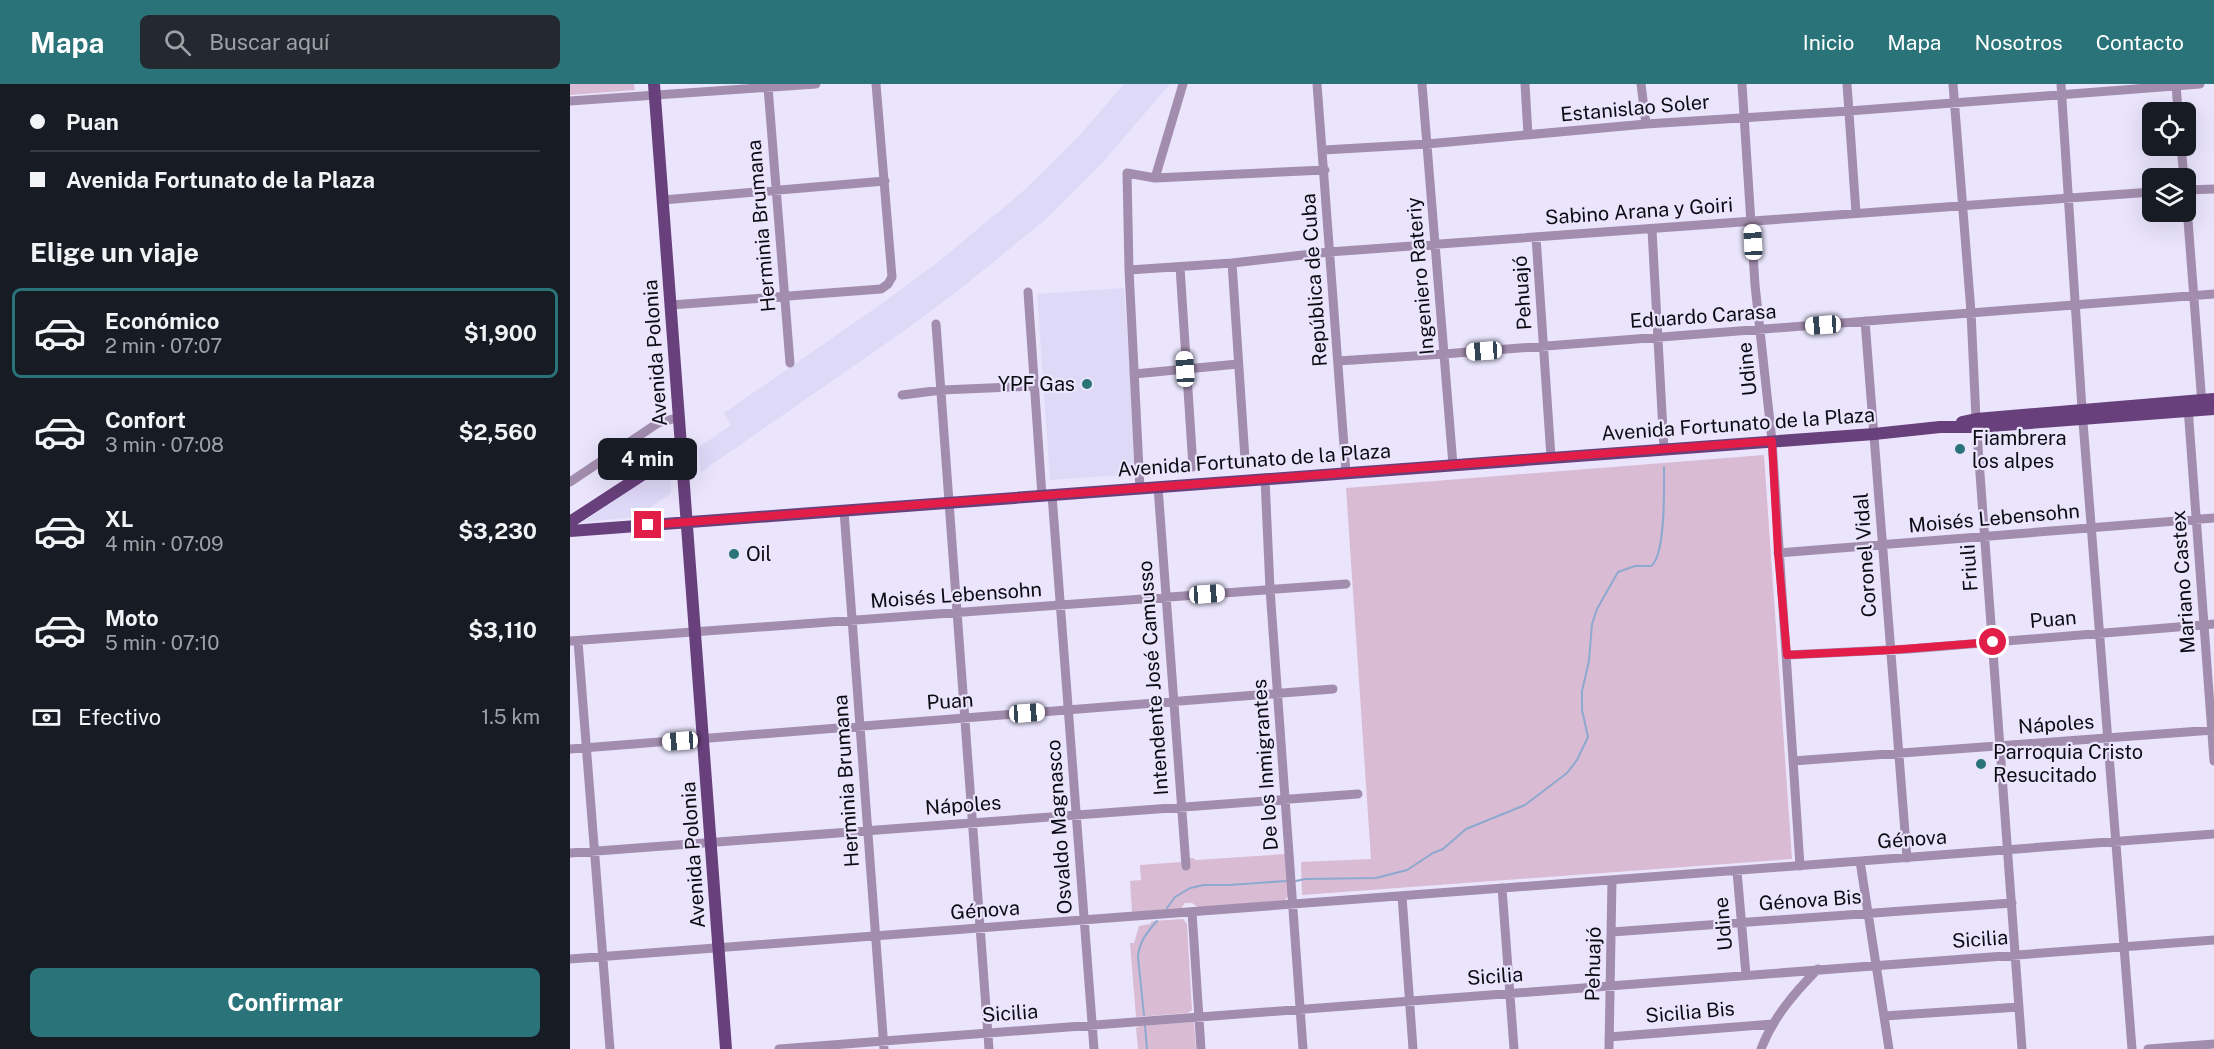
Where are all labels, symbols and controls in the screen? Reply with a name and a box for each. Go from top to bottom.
search box [140,15,560,69]
text: Mapa [30,26,104,59]
icon: search [161,26,194,59]
text: Buscar aquí [209,29,329,55]
text: Inicio [1803,30,1854,55]
text: Mapa [1887,30,1941,55]
text: Nosotros [1974,30,2063,55]
text: Contacto [2096,30,2184,55]
street label: Estanislao Soler [1559,89,1711,126]
map controls [2142,102,2196,222]
button: locate [2142,102,2196,156]
text: Puan [66,109,119,135]
street label: Herminia Brumana [742,139,780,313]
text: Avenida Fortunato de la Plaza [66,167,375,193]
button: layers [2142,168,2196,222]
street label: República de Cuba [1296,192,1332,368]
street label: Sabino Arana y Goiri [1544,192,1734,230]
street label: Ingeniero Rateriy [1401,196,1439,356]
car [1743,224,1763,260]
text: Elige un viaje [30,236,199,268]
street label: Pehuajó [1507,255,1537,331]
street label: Avenida Polonia [638,279,672,427]
street label: Eduardo Carasa [1629,299,1777,333]
icon: car [33,306,87,360]
text: Económico [105,308,220,334]
car [1804,315,1842,335]
text: $1,900 [464,320,537,346]
text: 2 min · 07:07 [105,334,222,358]
car [1465,341,1503,361]
street label: Udine [1732,341,1762,397]
car [1175,351,1195,387]
place label: YPF Gas [998,372,1075,396]
marker: YPF Gas [1080,377,1094,391]
street label: Avenida Fortunato de la Plaza [1600,402,1876,446]
icon: car [33,405,87,459]
text: Confort [105,407,186,433]
text: $2,560 [458,419,537,445]
place label: Fiambrera los alpes [1972,426,2067,473]
text: 3 min · 07:08 [105,433,224,457]
callout: 4 min [598,438,698,480]
street label: Avenida Fortunato de la Plaza [1116,438,1392,482]
marker: Fiambrera los alpes [1953,442,1967,456]
text: 4 min [621,447,674,471]
street label: Coronel Vidal [1849,492,1881,618]
street label: Moisés Lebensohn [1907,499,2081,537]
icon: car [33,504,87,558]
text: XL [105,506,133,532]
street label: Mariano Castex [2166,509,2200,655]
route end [634,511,661,538]
text: $3,230 [458,518,537,544]
text: 4 min · 07:09 [105,532,224,556]
place label: Oil [746,542,772,566]
street label: Friuli [1955,544,1983,592]
marker: Oil [727,547,741,561]
street label: Intendente José Camusso [1133,560,1173,796]
street label: Moisés Lebensohn [869,577,1043,613]
car [1188,584,1226,604]
icon: car [33,603,87,657]
text: Moto [105,605,159,631]
street label: Puan [2029,605,2077,633]
text: $3,110 [468,617,537,643]
route start [1979,628,2006,655]
text: 5 min · 07:10 [105,631,220,655]
street label: De los Inmigrantes [1247,678,1283,852]
street label: Puan [926,687,974,715]
street label: Herminia Brumana [828,694,864,868]
icon: cash [30,701,63,734]
car [1008,703,1046,723]
text: Efectivo [78,704,161,730]
text: 1.5 km [481,705,540,729]
street label: Nápoles [2017,709,2095,739]
car [661,731,699,751]
street label: Osvaldo Magnasco [1041,739,1077,915]
place label: Parroquia Cristo Resucitado [1993,740,2143,787]
marker: Parroquia Cristo Resucitado [1974,757,1988,771]
street label: Avenida Polonia [676,781,710,929]
street label: Nápoles [924,790,1002,820]
street label: Génova [1876,825,1948,853]
street label: Génova Bis [1758,884,1862,916]
street label: Génova [949,896,1021,924]
street label: Udine [1709,896,1737,952]
street label: Sicilia [1951,925,2009,953]
street label: Pehuajó [1580,926,1606,1002]
street label: Sicilia [1466,962,1524,990]
button: Confirmar [30,968,540,1037]
street label: Sicilia Bis [1644,996,1736,1028]
street label: Sicilia [981,999,1039,1027]

